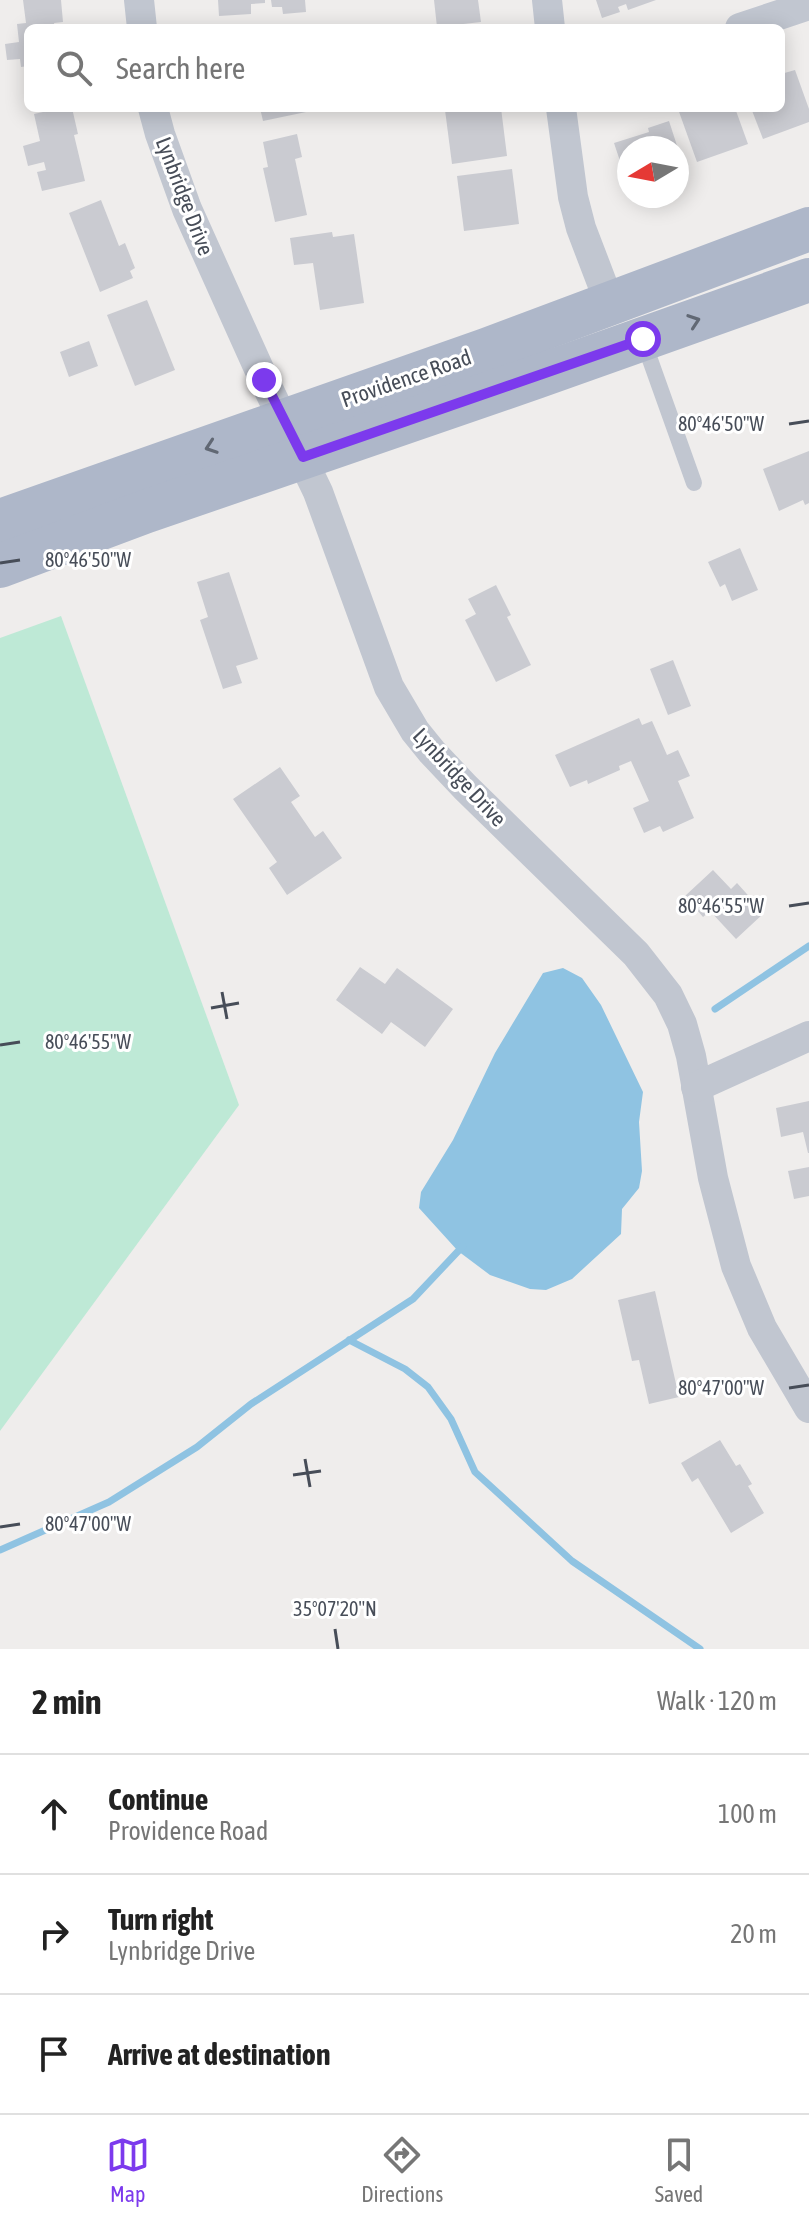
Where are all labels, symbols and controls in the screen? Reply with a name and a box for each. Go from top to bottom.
search box [24,24,785,112]
icon: search [52,46,96,90]
text: Search here [116,51,245,85]
street label: Lynbridge Drive [151,133,219,259]
north arrow [617,136,689,208]
one-way arrow [686,314,700,331]
route start [625,321,661,357]
street label: Providence Road [338,344,474,412]
route end [246,362,282,398]
text: 80°46'50"W [678,412,765,435]
one-way arrow [205,437,219,454]
text: 80°46'50"W [45,548,132,571]
street label: Lynbridge Drive [408,723,512,831]
text: 80°46'55"W [678,894,765,917]
text: 80°46'55"W [45,1030,132,1053]
text: 80°47'00"W [678,1376,765,1399]
text: 80°47'00"W [45,1512,132,1535]
text: 35°07'20"N [293,1597,377,1620]
text: 2 min [32,1682,101,1721]
text: Walk · 120 m [657,1686,777,1716]
text: Continue [108,1782,208,1816]
icon: ahead [32,1792,76,1836]
text: 100 m [718,1799,777,1829]
text: Providence Road [108,1816,268,1846]
text: Turn right [108,1902,214,1936]
icon: right [32,1912,76,1956]
text: 20 m [730,1919,777,1949]
text: Lynbridge Drive [108,1936,255,1966]
icon: arrive [32,2032,76,2076]
text: Arrive at destination [108,2037,330,2071]
tab: Map [106,2133,150,2207]
tab: Directions [361,2133,443,2207]
tab: Saved [655,2133,703,2207]

